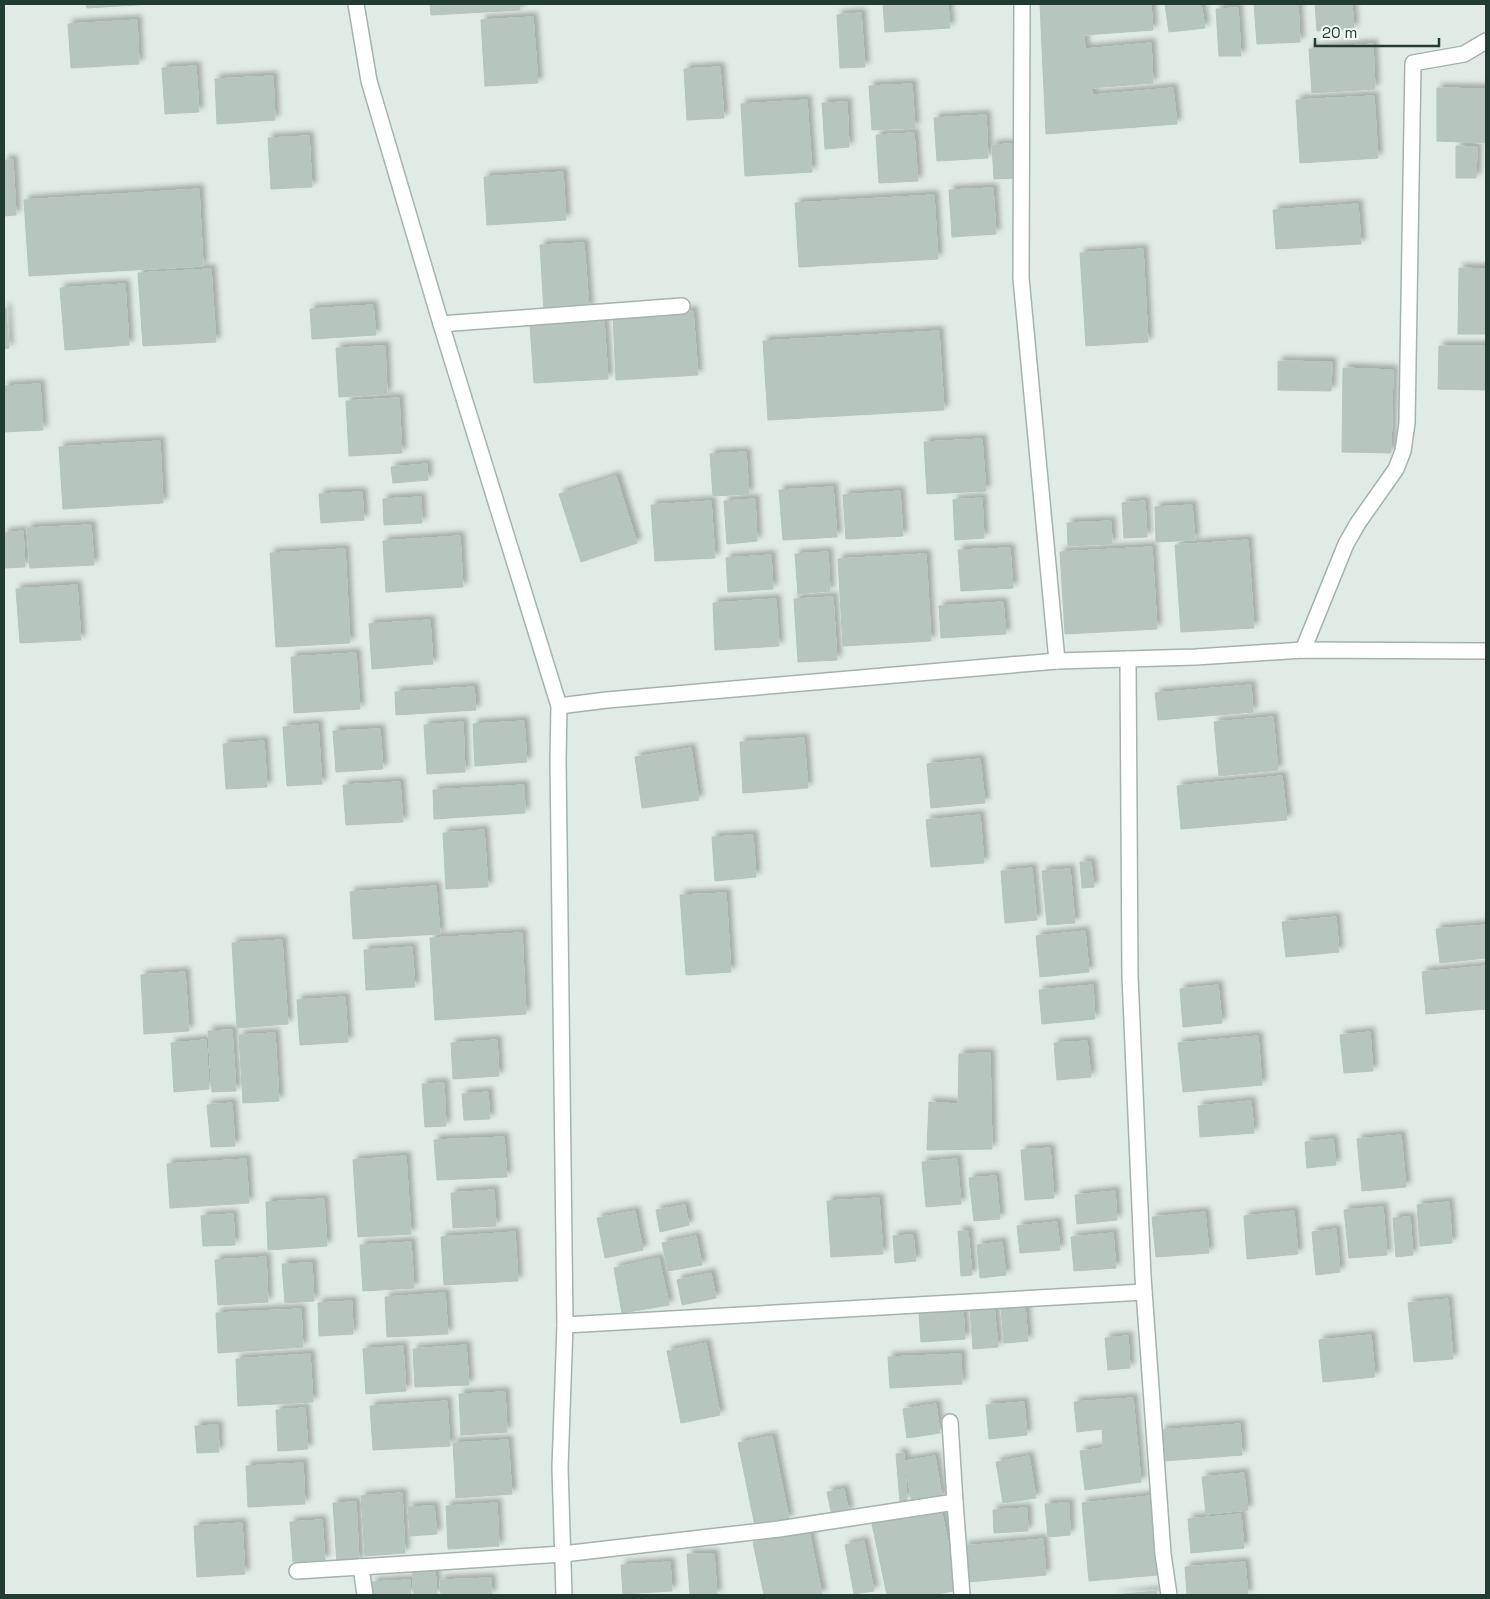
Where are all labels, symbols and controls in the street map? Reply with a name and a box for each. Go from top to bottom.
scale bar [1315,15,1439,47]
text: 20 m [1322,23,1357,42]

